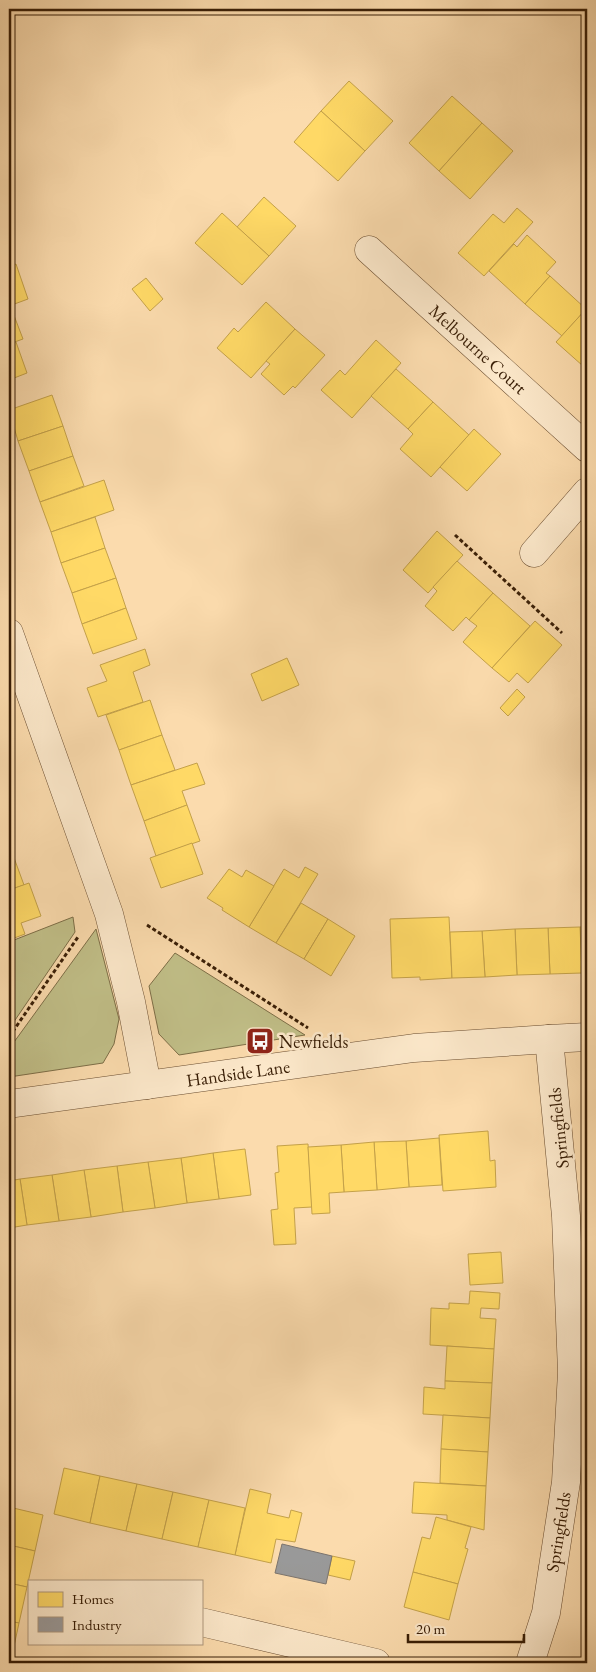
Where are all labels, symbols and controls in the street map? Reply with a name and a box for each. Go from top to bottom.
street label: Melbourne Court [424,299,532,399]
bus stop icon: Newfields [245,1026,275,1056]
place label: Newfields [279,1030,348,1053]
street label: Handside Lane [185,1054,291,1092]
street label: Springfields [542,1086,574,1170]
street label: Springfields [540,1490,576,1574]
legend [28,1580,202,1644]
text: Homes [72,1589,114,1608]
scale bar [408,1612,525,1644]
text: Industry [72,1615,122,1634]
text: 20 m [416,1619,445,1638]

